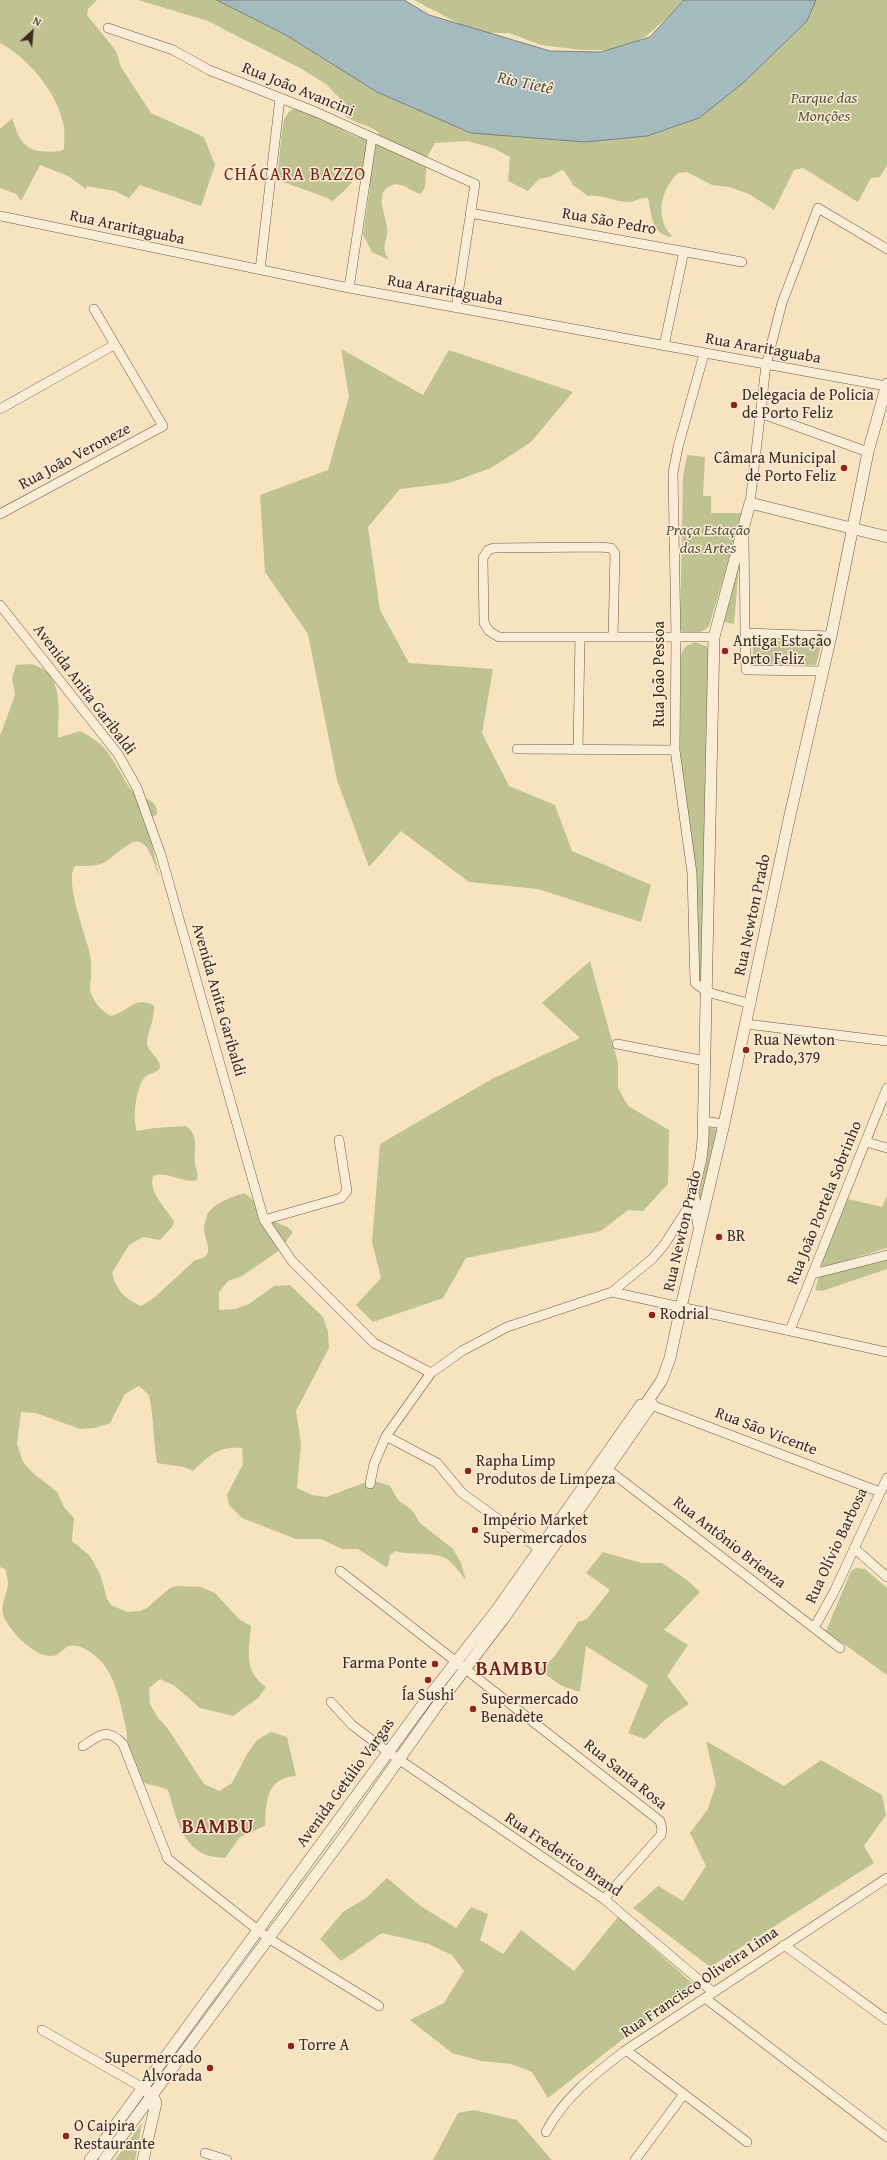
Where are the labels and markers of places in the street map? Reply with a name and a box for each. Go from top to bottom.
place label: Delegacia de Policia de Porto Feliz [742,386,874,424]
marker: Delegacia de Policia de Porto Feliz [729,400,739,410]
place label: Câmara Municipal de Porto Feliz [714,449,836,487]
marker: Câmara Municipal de Porto Feliz [839,463,849,473]
place label: Antiga Estação Porto Feliz [733,632,831,670]
marker: Antiga Estação Porto Feliz [720,646,730,656]
place label: Rua Newton Prado,379 [754,1031,835,1069]
marker: Rua Newton Prado,379 [741,1045,751,1055]
place label: BR [727,1227,745,1247]
marker: BR [714,1232,724,1242]
place label: Rodrial [660,1305,709,1325]
marker: Rodrial [647,1310,657,1320]
place label: Rapha Limp Produtos de Limpeza [476,1452,616,1490]
marker: Rapha Limp Produtos de Limpeza [463,1466,473,1476]
place label: Império Market Supermercados [483,1511,588,1549]
marker: Império Market Supermercados [470,1525,480,1535]
place label: Farma Ponte [343,1654,427,1674]
marker: Farma Ponte [430,1659,440,1669]
marker: Ía Sushi [423,1675,433,1685]
place label: Ía Sushi [402,1686,454,1706]
place label: Supermercado Benadete [481,1690,578,1728]
marker: Supermercado Benadete [468,1704,478,1714]
place label: Torre A [299,2036,349,2056]
marker: Torre A [286,2041,296,2051]
place label: Supermercado Alvorada [105,2049,202,2087]
marker: Supermercado Alvorada [205,2063,215,2073]
place label: O Caipira Restaurante [74,2117,155,2155]
marker: O Caipira Restaurante [61,2131,71,2141]

